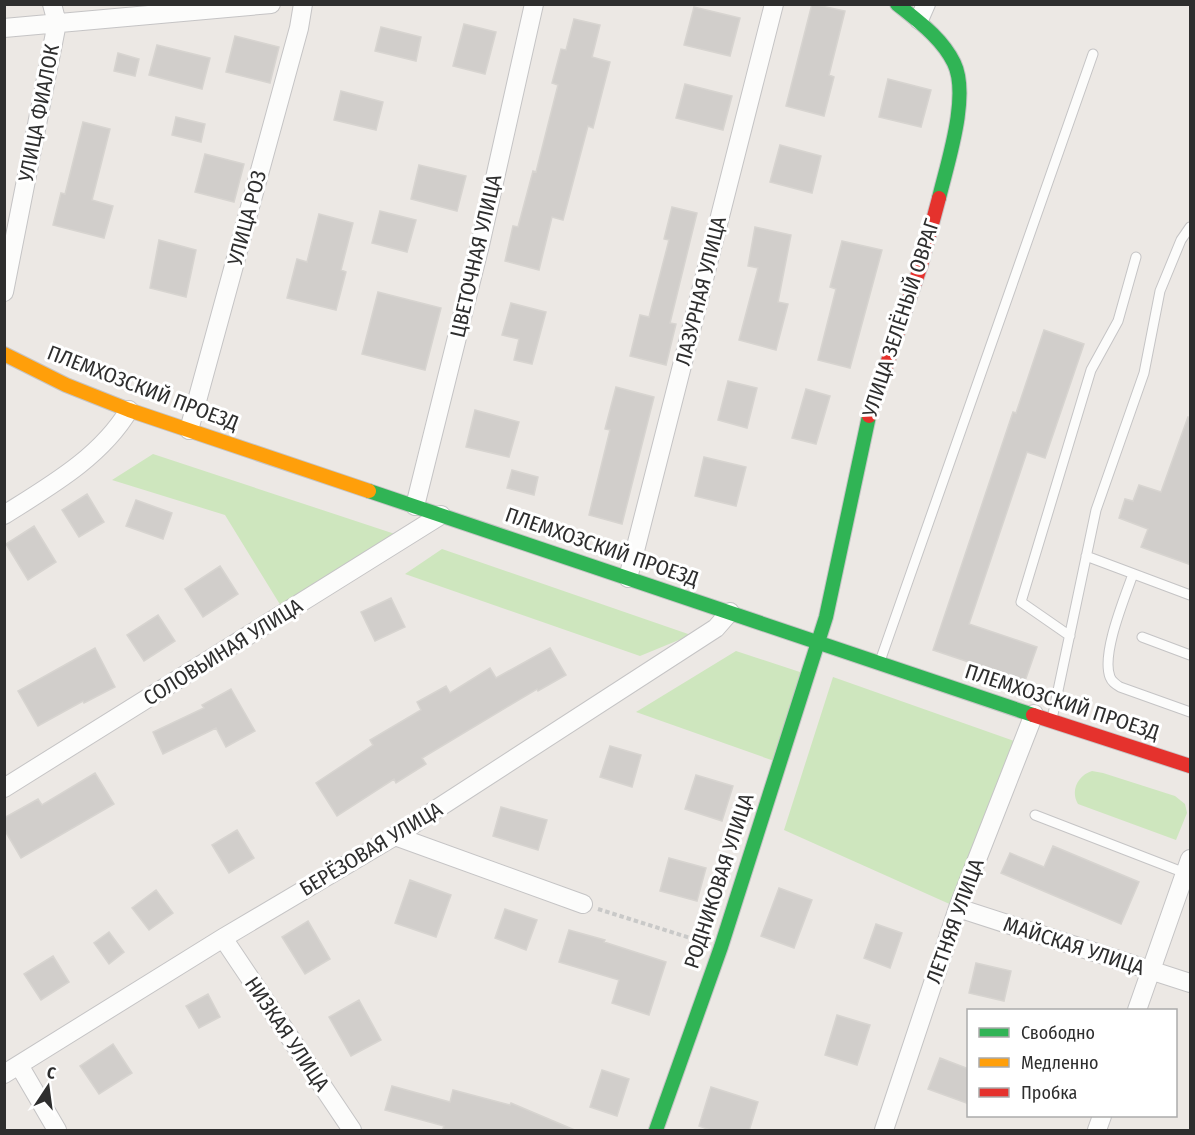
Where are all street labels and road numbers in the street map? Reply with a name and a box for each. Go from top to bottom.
street label: УЛИЦА ФИАЛОК [13,41,65,185]
street label: УЛИЦА РОЗ [222,168,272,269]
street label: ЦВЕТОЧНАЯ УЛИЦА [445,172,507,340]
street label: ЛАЗУРНАЯ УЛИЦА [670,214,732,368]
street label: УЛИЦА ЗЕЛЁНЫЙ ОВРАГ [856,215,945,421]
street label: ПЛЕМХОЗСКИЙ ПРОЕЗД [44,340,242,436]
street label: ПЛЕМХОЗСКИЙ ПРОЕЗД [502,502,702,592]
street label: СОЛОВЬИНАЯ УЛИЦА [139,593,307,711]
street label: ПЛЕМХОЗСКИЙ ПРОЕЗД [962,658,1162,746]
street label: РОДНИКОВАЯ УЛИЦА [678,790,760,972]
street label: БЕРЁЗОВАЯ УЛИЦА [295,796,447,902]
street label: ЛЕТНЯЯ УЛИЦА [920,855,990,987]
street label: МАЙСКАЯ УЛИЦА [1000,911,1148,981]
street label: НИЗКАЯ УЛИЦА [239,972,335,1096]

